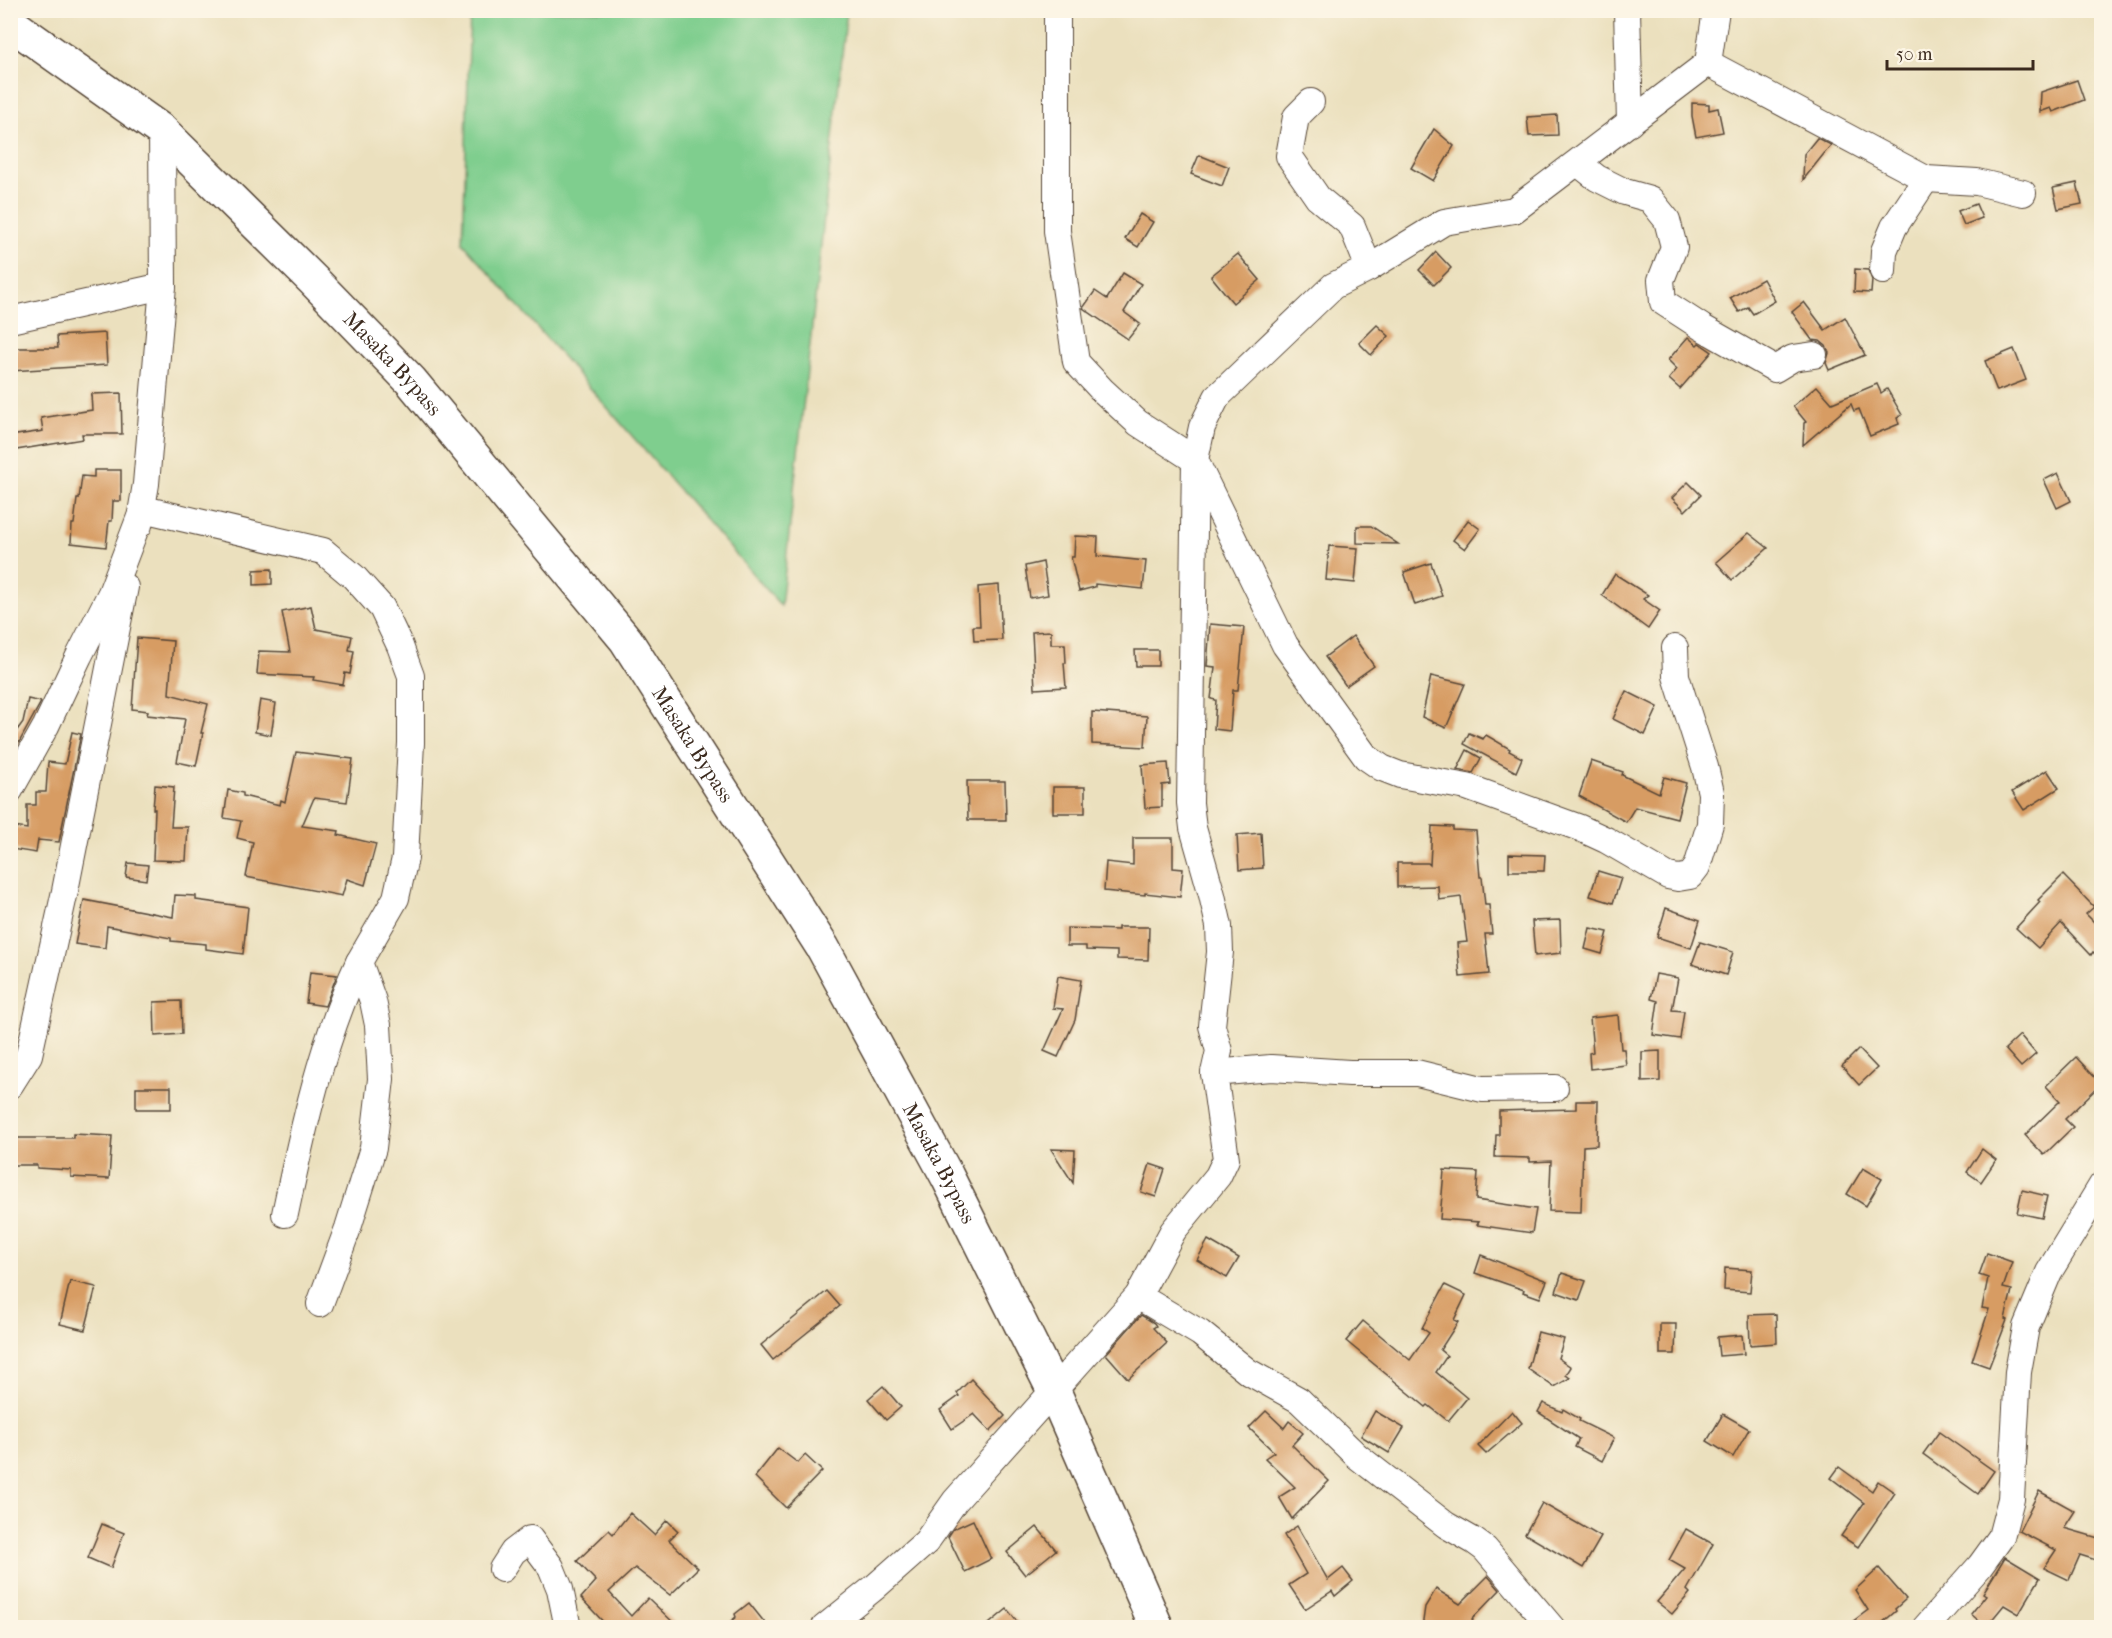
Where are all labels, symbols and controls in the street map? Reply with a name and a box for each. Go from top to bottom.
scale bar [1887,33,2032,71]
text: 50 m [1896,44,1933,65]
street label: Masaka Bypass [338,307,447,420]
street label: Masaka Bypass [647,682,739,807]
street label: Masaka Bypass [897,1099,981,1228]

